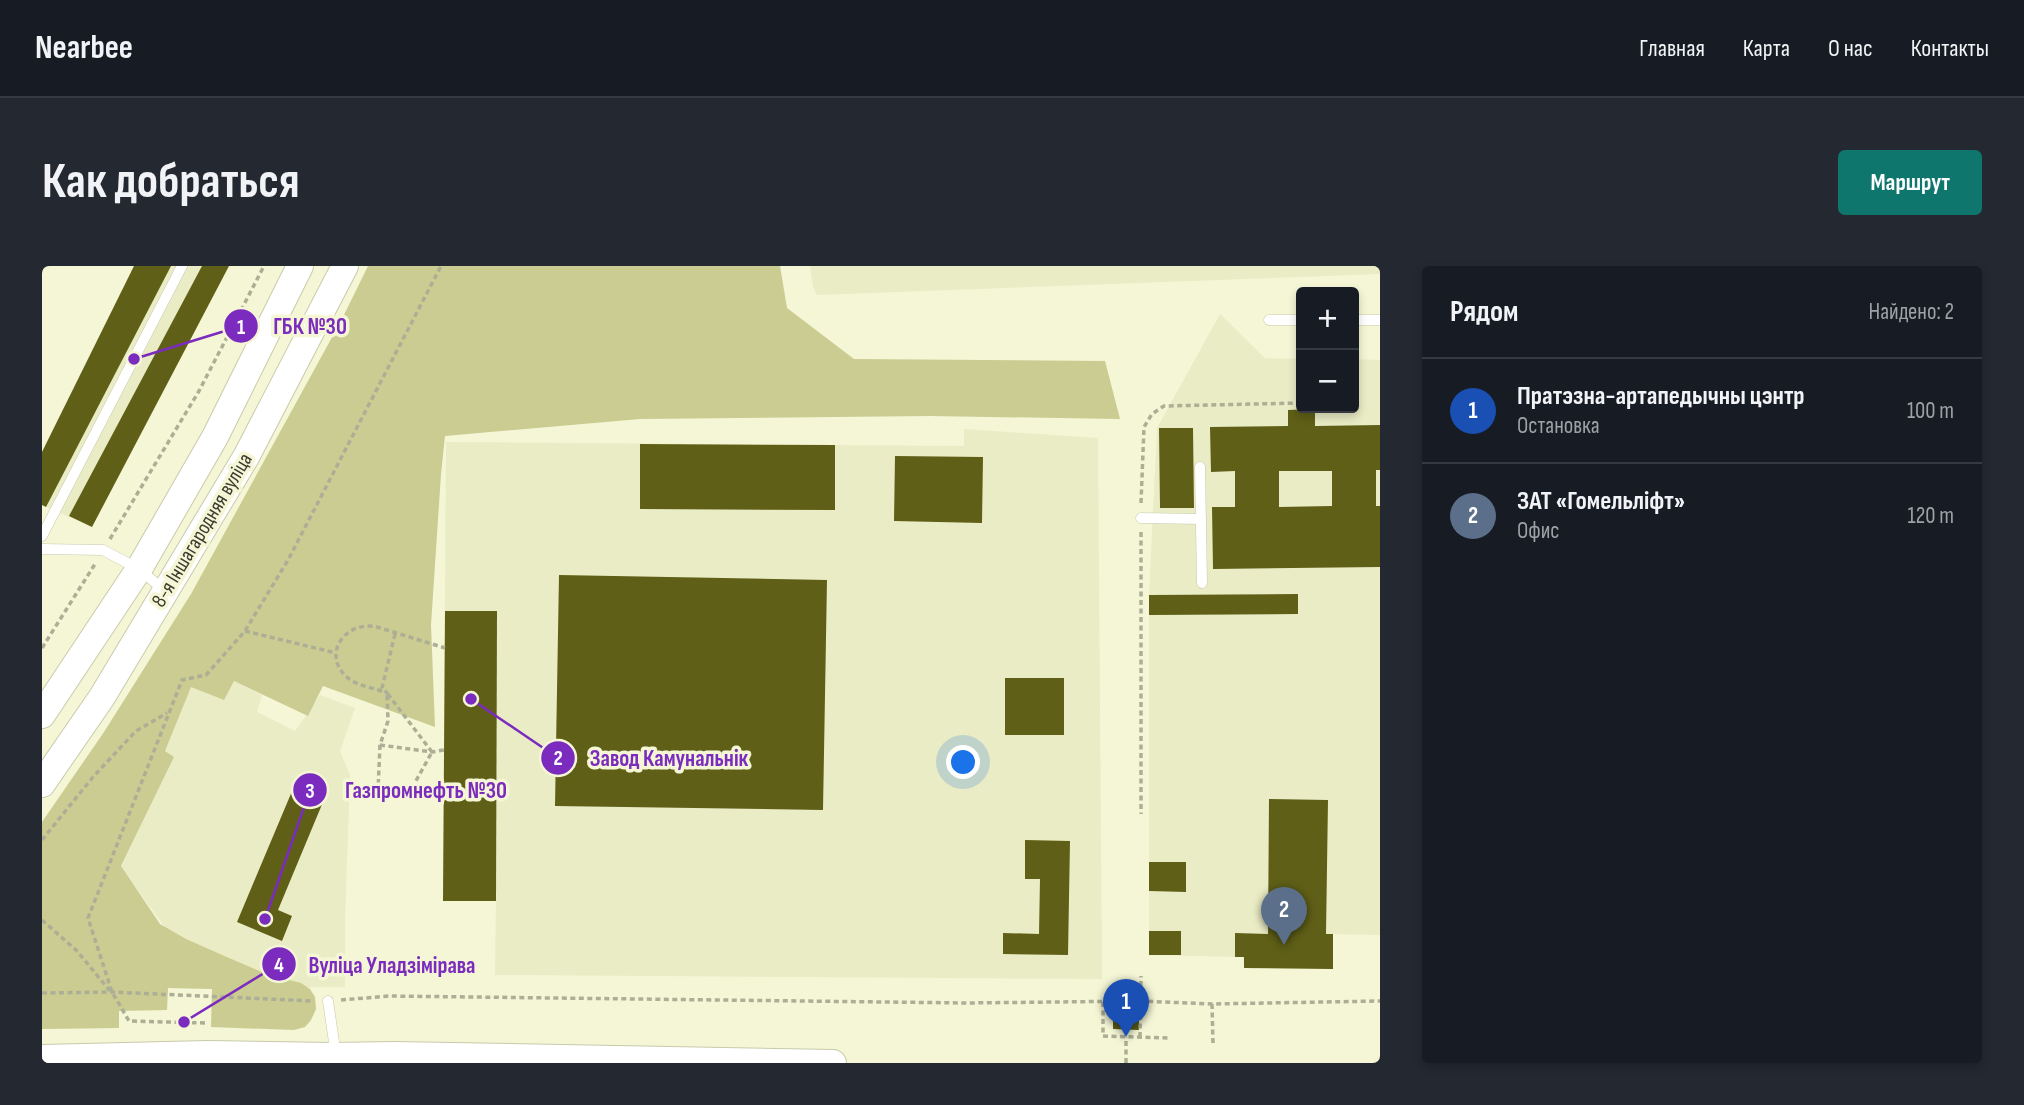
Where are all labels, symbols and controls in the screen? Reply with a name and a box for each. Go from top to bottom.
text: Nearbee [35,28,133,68]
text: Главная [1639,34,1705,63]
text: Карта [1743,34,1790,63]
text: О нас [1828,34,1873,63]
text: Контакты [1911,34,1989,63]
button: Маршрут [1838,150,1982,215]
text: Как добраться [42,153,300,212]
map controls [1296,287,1359,413]
button: + [1296,287,1359,350]
text: Рядом [1450,294,1518,330]
text: Найдено: 2 [1868,298,1954,326]
callout: ГБК №30 [224,304,361,348]
text: ГБК №30 [273,313,347,341]
text: 1 [237,315,245,340]
button: − [1296,350,1359,413]
text: Пратэзна-артапедычны цэнтр [1517,381,1805,412]
text: 1 [1468,397,1478,425]
text: 100 m [1907,397,1954,425]
text: Остановка [1517,412,1600,440]
street label: 8-я Іншагародняя вуліца [146,448,258,612]
text: ЗАТ «Гомельліфт» [1517,486,1685,517]
text: 2 [1468,502,1478,530]
text: 120 m [1908,502,1954,530]
text: Офис [1517,517,1560,545]
callout: Завод Камунальнік [541,736,762,780]
text: Завод Камунальнік [590,745,749,773]
your location [946,745,980,779]
text: 2 [553,746,563,771]
callout: Газпромнефть №30 [292,768,524,812]
text: Газпромнефть №30 [345,777,507,805]
text: 3 [305,779,315,804]
pin: 2 [1261,887,1307,945]
callout: Вуліца Уладзімірава [262,942,488,986]
text: Вуліца Уладзімірава [308,952,476,980]
text: 4 [274,953,284,978]
pin: 1 [1103,979,1149,1037]

